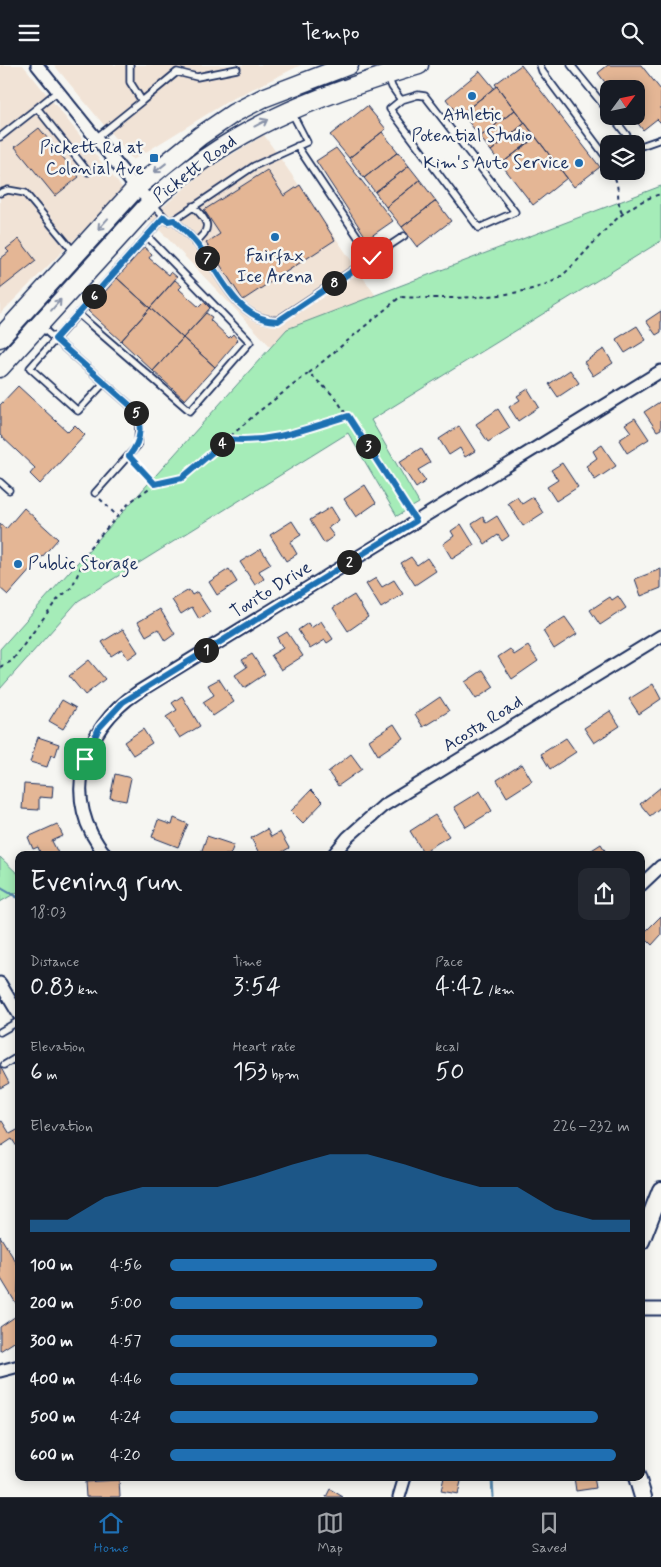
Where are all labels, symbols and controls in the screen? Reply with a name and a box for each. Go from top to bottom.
icon: menu [15,19,43,47]
text: Tempo [301,19,360,47]
icon: search [618,19,646,47]
north arrow [600,80,645,125]
map controls [600,80,645,180]
marker: Athletic Potential Studio [466,90,478,102]
place label: Athletic Potential Studio [412,103,532,148]
one-way arrow [254,118,269,128]
street label: Pickett Road [148,130,242,208]
button: layers [600,135,645,180]
place label: Pickett Rd at Colonial Ave [40,136,144,181]
place label: Kim's Auto Service [423,151,569,175]
marker: Pickett Rd at Colonial Ave [148,152,160,164]
marker: Kim's Auto Service [573,157,585,169]
one-way arrow [153,162,166,173]
one-way arrow [97,217,109,230]
marker: Fairfax Ice Arena [269,231,281,243]
pin [351,237,393,279]
place label: Fairfax Ice Arena [237,244,313,289]
icon: check [358,244,386,272]
pin: 7 [194,245,220,271]
text: 7 [203,249,212,267]
pin: 8 [322,271,346,295]
text: 8 [331,274,338,292]
pin: 6 [82,283,106,309]
text: 6 [91,287,98,305]
one-way arrow [50,299,62,312]
pin: 5 [124,401,148,425]
text: 5 [132,404,141,422]
pin: 4 [210,431,234,457]
pin: 3 [356,433,380,459]
text: 4 [218,435,227,453]
text: 3 [365,437,372,455]
pin: 2 [336,549,362,575]
place label: Public Storage [28,552,138,578]
text: 2 [346,553,353,571]
street label: Tovito Drive [226,556,316,624]
marker: Public Storage [12,558,24,570]
pin: 1 [194,637,218,663]
text: 1 [203,641,210,659]
street label: Acosta Road [439,690,527,758]
pin [64,738,106,780]
icon: arrive [71,745,99,773]
text: Evening run [30,864,183,901]
button: share [578,868,630,920]
text: 18:03 [30,902,66,923]
text: Distance [30,953,79,971]
text: Time [233,953,262,971]
text: Pace [435,953,463,971]
text: 0.83 [30,971,74,1004]
text: 3:54 [233,971,281,1004]
text: 4:42 [435,971,484,1004]
text: km [74,981,98,999]
text: /km [484,981,515,999]
text: Elevation [30,1038,85,1056]
text: Heart rate [233,1038,296,1056]
text: kcal [435,1038,459,1056]
text: 6 [30,1056,43,1089]
text: 153 [233,1056,267,1089]
text: 50 [435,1056,465,1089]
text: m [43,1066,58,1084]
text: bpm [267,1066,299,1084]
text: Elevation [30,1116,93,1137]
text: 226–232 m [553,1116,630,1137]
text: 100 m [30,1255,73,1276]
text: 4:56 [110,1255,142,1276]
text: 200 m [30,1293,74,1314]
text: 5:00 [110,1293,142,1314]
text: 300 m [30,1331,73,1352]
text: 4:57 [110,1331,141,1352]
text: 400 m [30,1369,75,1390]
text: 4:46 [110,1369,142,1390]
text: 500 m [30,1407,75,1428]
text: 4:24 [110,1407,141,1428]
text: 600 m [30,1445,74,1466]
text: 4:20 [110,1445,141,1466]
tab: Home [94,1509,129,1557]
tab: Map [316,1509,344,1557]
tab: Saved [532,1509,567,1557]

